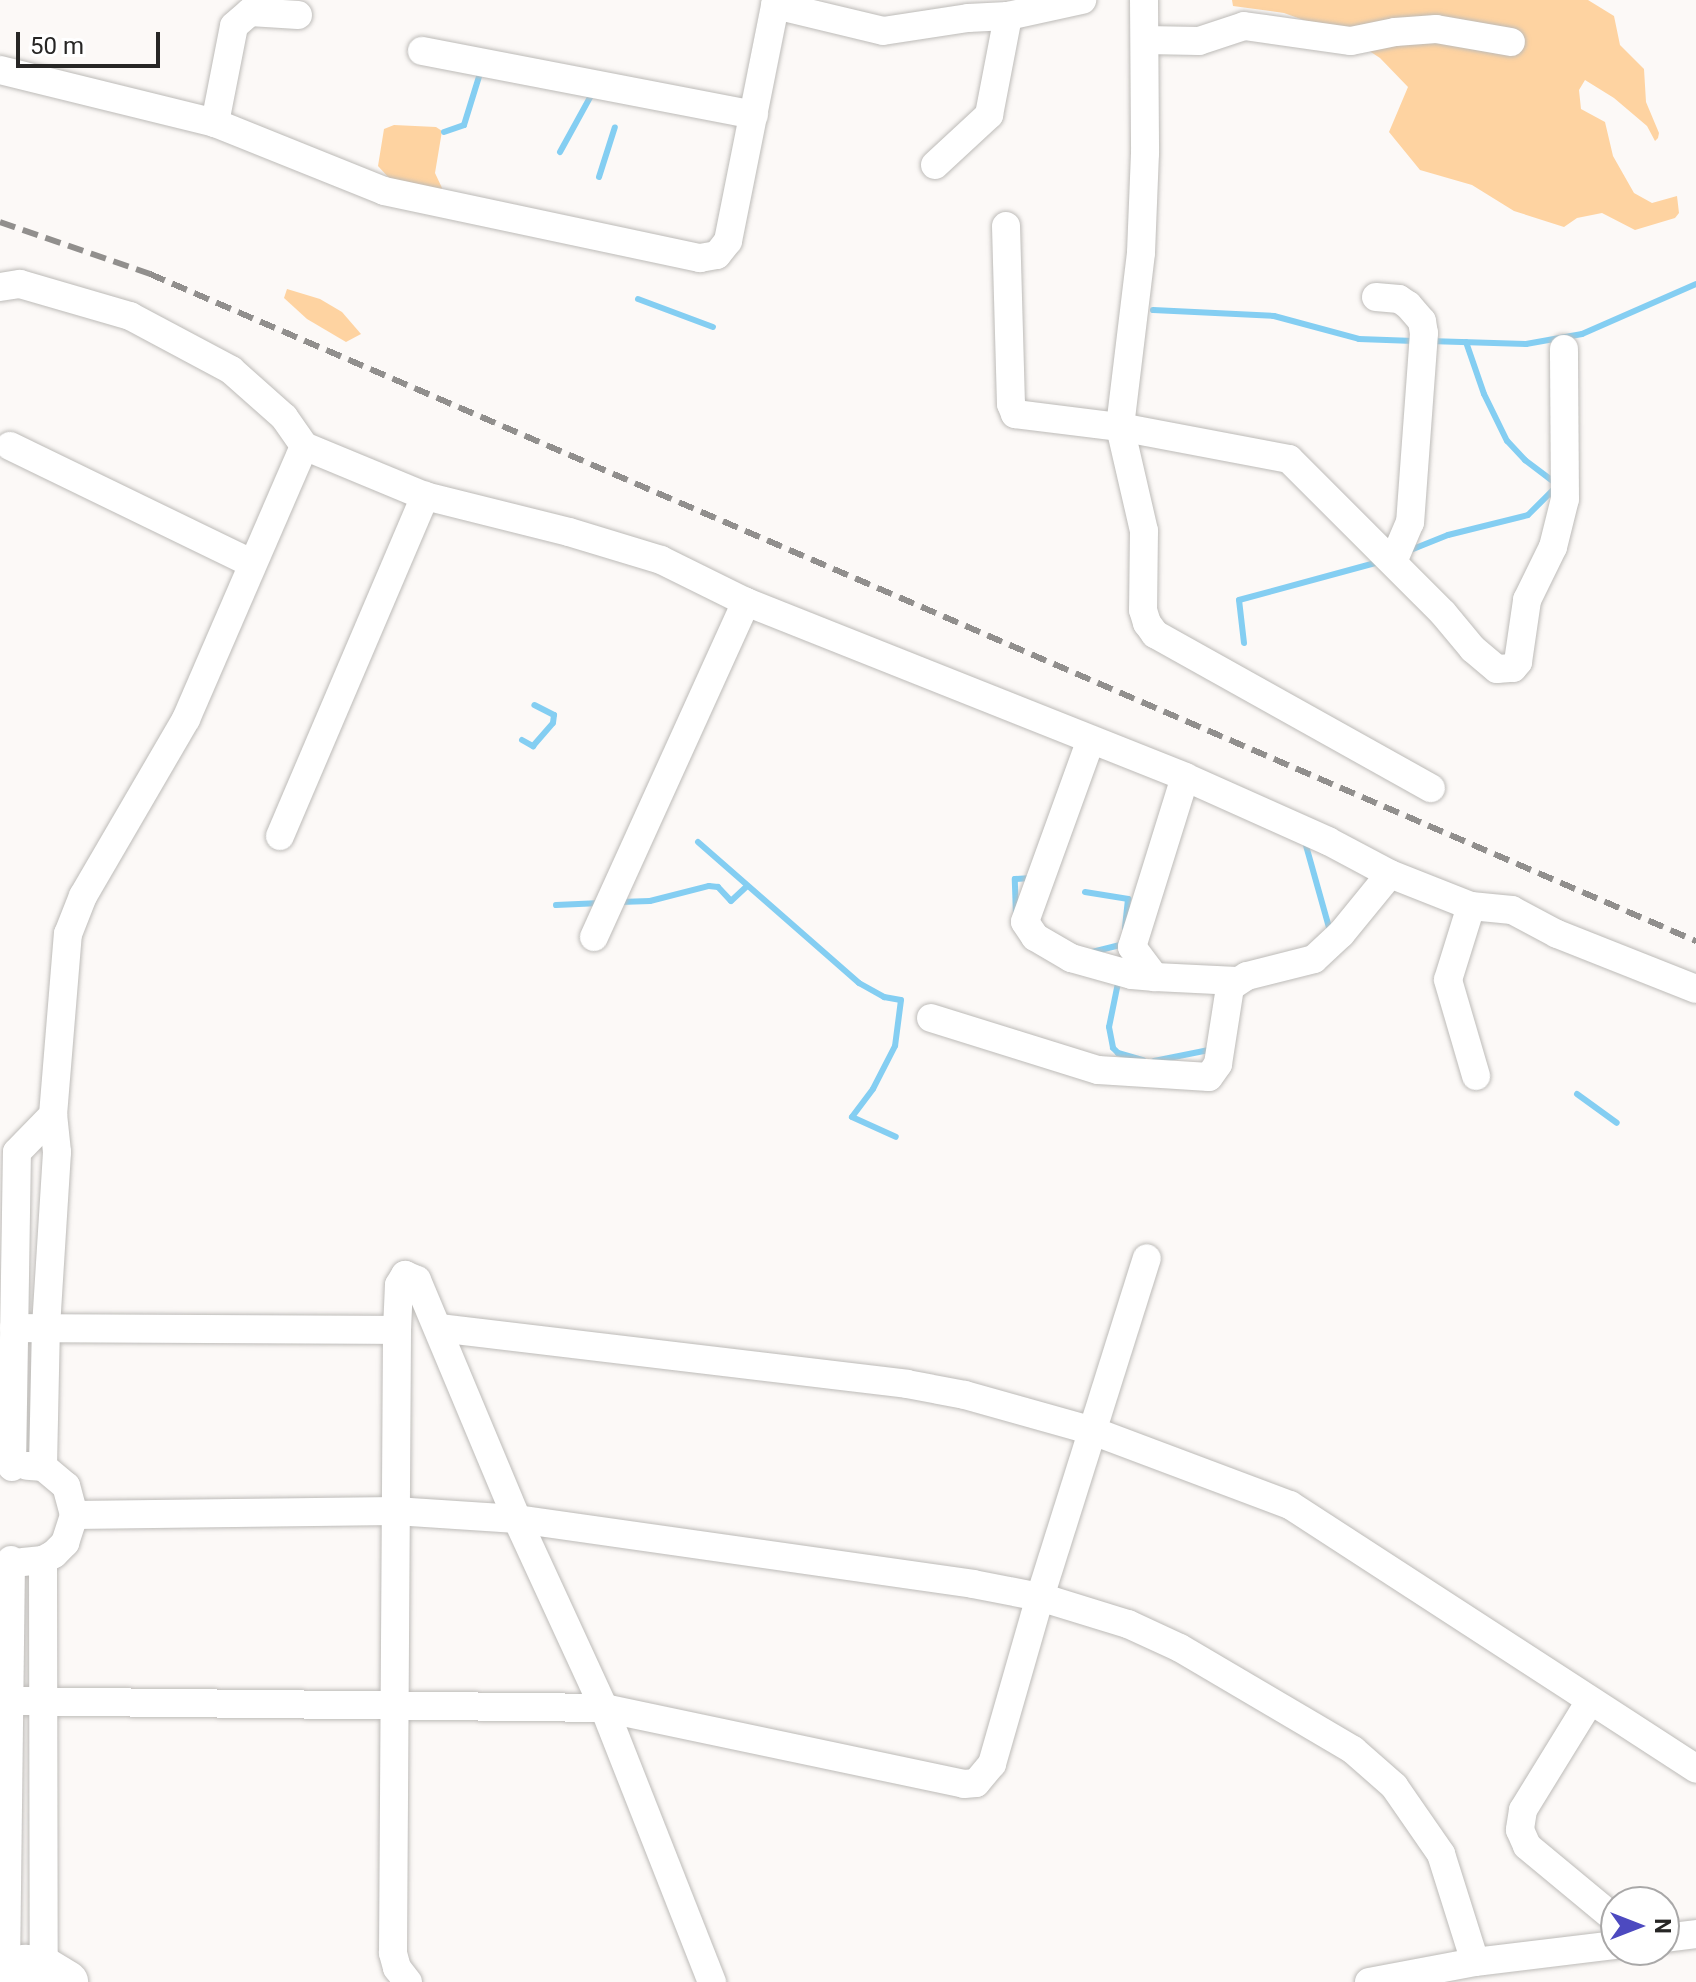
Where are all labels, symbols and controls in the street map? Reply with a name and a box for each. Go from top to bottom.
scale bar [20,16,164,66]
text: 50 m [30,32,84,60]
north arrow [1600,1886,1680,1966]
text: N [1650,1918,1675,1934]

